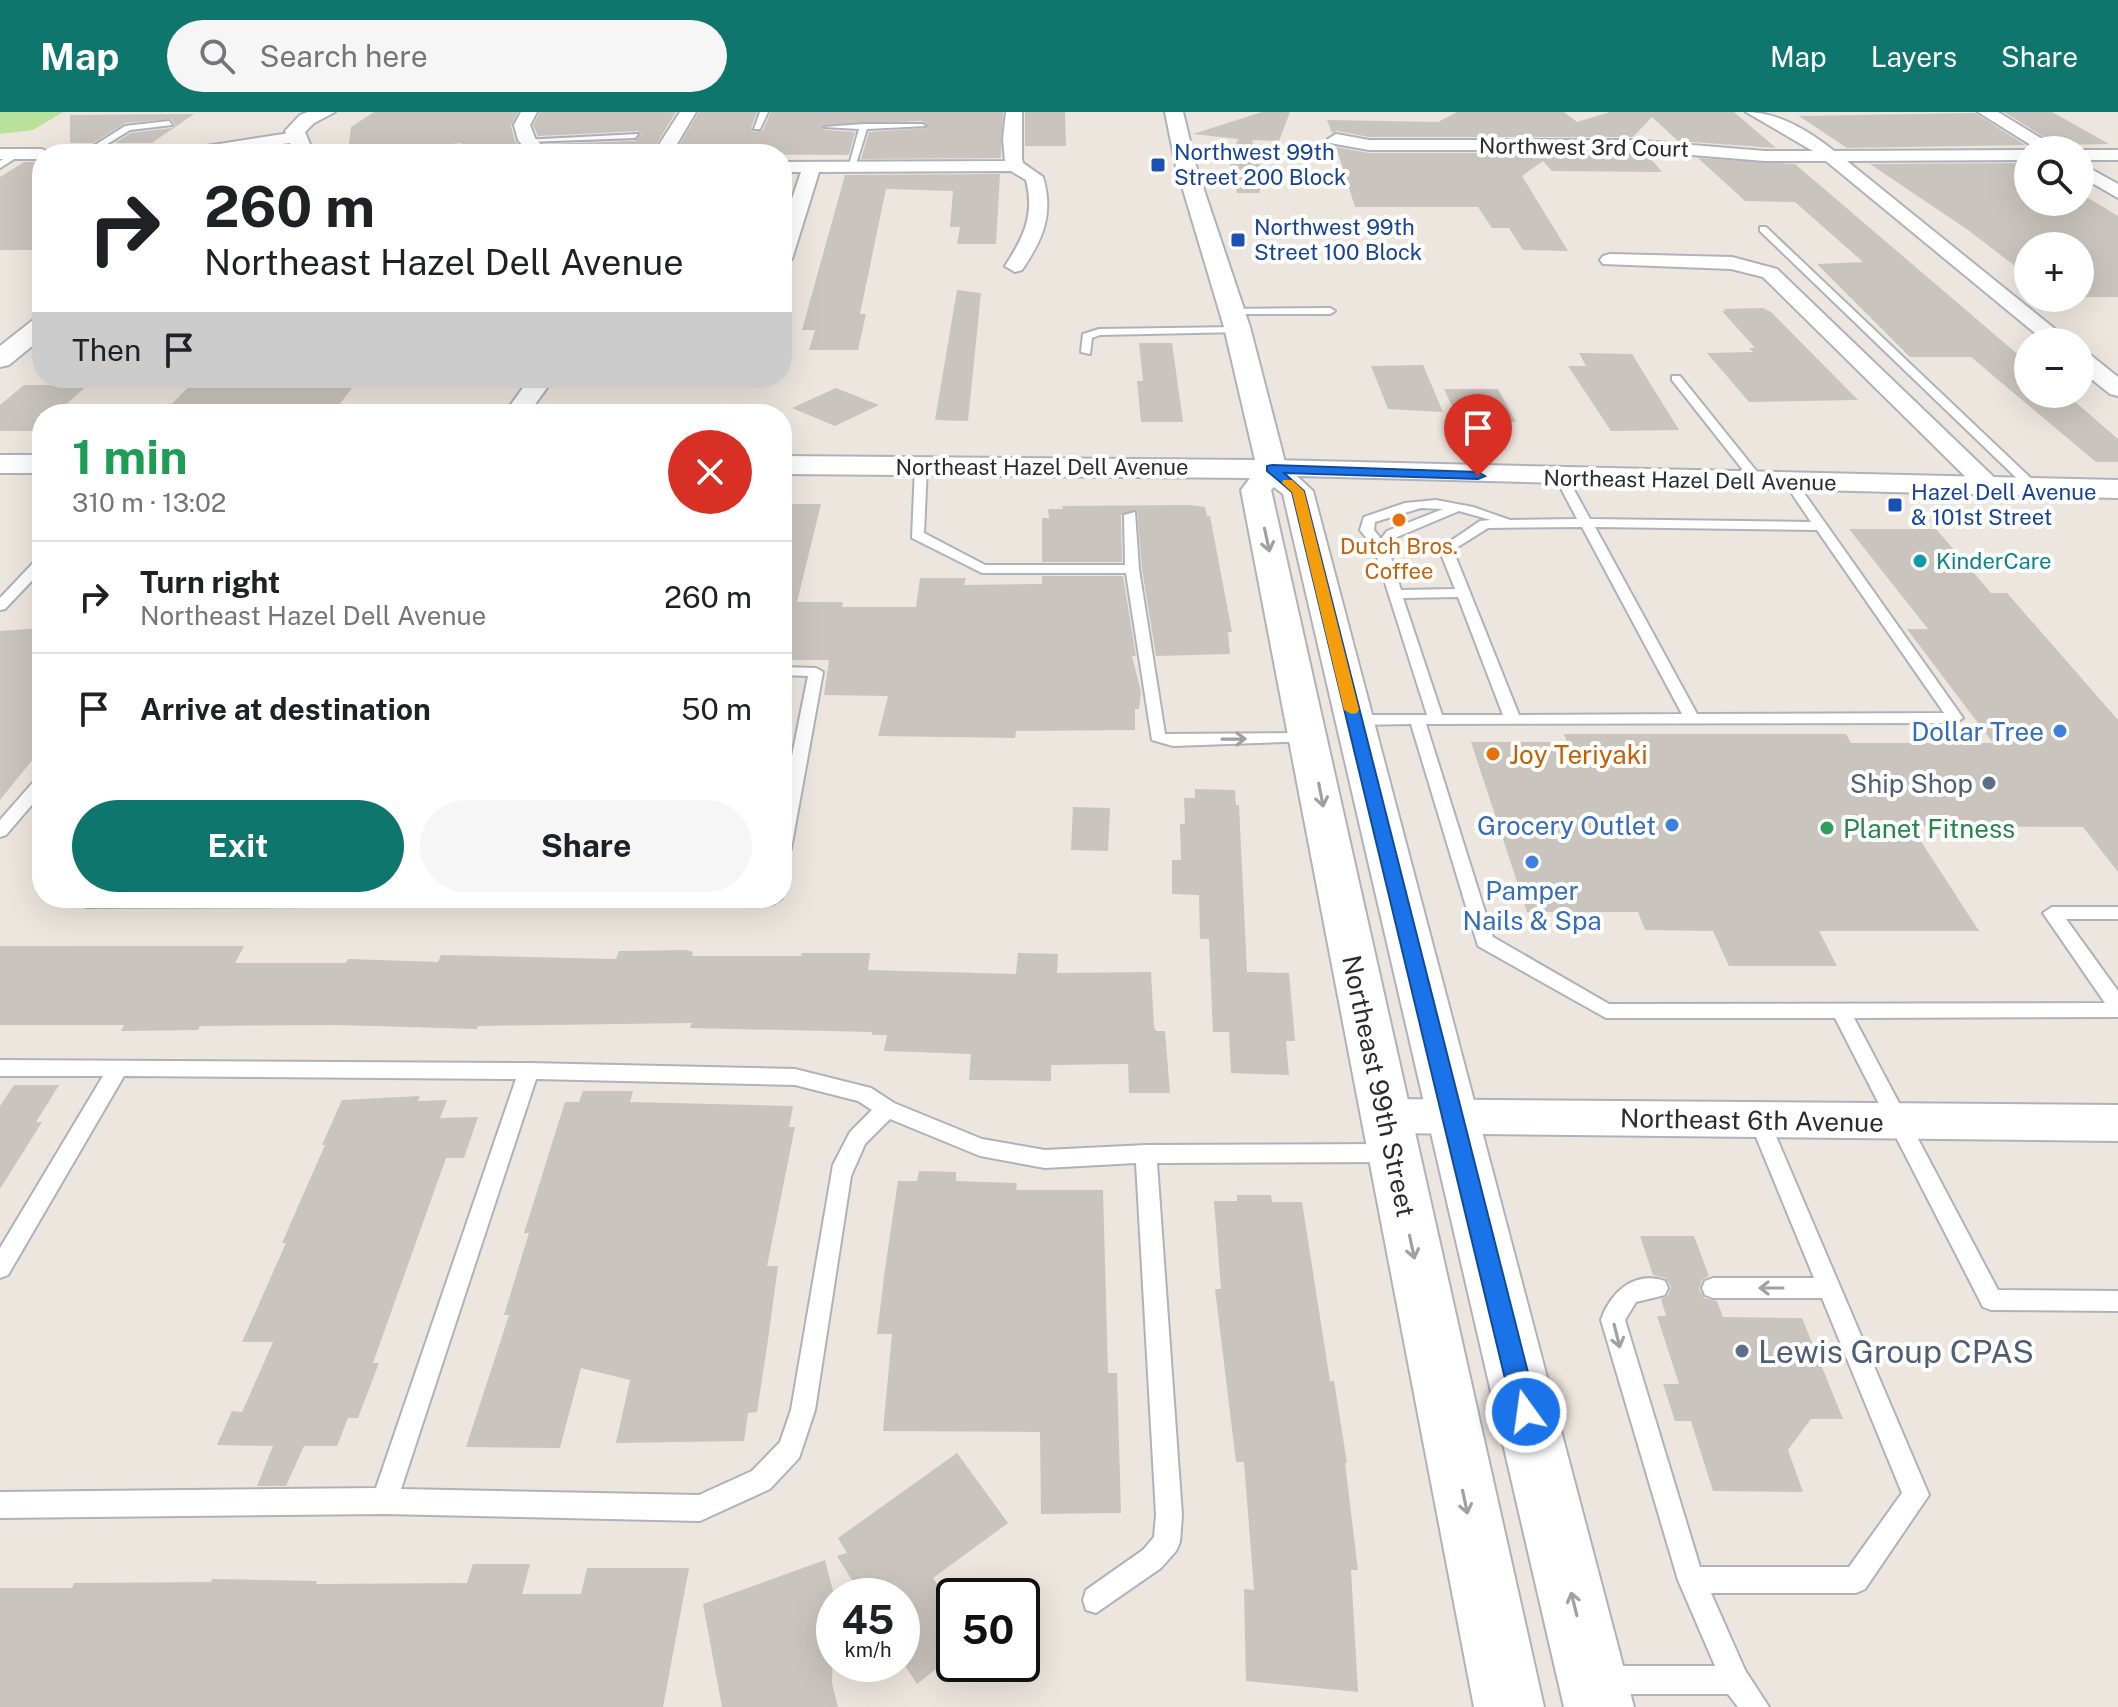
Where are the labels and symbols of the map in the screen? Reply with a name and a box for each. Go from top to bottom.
street label: Northwest 3rd Court [1479,132,1689,162]
place label: Northwest 99th Street 200 Block [1174,139,1346,190]
marker: Northwest 99th Street 200 Block [1149,156,1167,174]
place label: Northwest 99th Street 100 Block [1254,214,1422,265]
marker: Northwest 99th Street 100 Block [1229,231,1247,249]
pin [1444,394,1512,476]
street label: Northeast Hazel Dell Avenue [895,454,1189,480]
street label: Northeast Hazel Dell Avenue [1543,464,1837,496]
place label: Hazel Dell Avenue & 101st Street [1911,479,2097,530]
marker: Hazel Dell Avenue & 101st Street [1886,496,1904,514]
marker: Dutch Bros. Coffee [1390,511,1408,529]
one-way arrow [1260,527,1275,553]
place label: Dutch Bros. Coffee [1340,533,1458,584]
place label: KinderCare [1936,548,2052,574]
marker: KinderCare [1911,552,1929,570]
place label: Dollar Tree [1911,716,2044,747]
marker: Dollar Tree [2051,722,2069,740]
one-way arrow [1220,732,1247,747]
place label: Joy Teriyaki [1509,739,1648,770]
marker: Joy Teriyaki [1484,745,1502,763]
place label: Ship Shop [1850,768,1973,799]
marker: Ship Shop [1980,774,1998,792]
one-way arrow [1315,781,1330,807]
place label: Grocery Outlet [1477,810,1656,841]
place label: Planet Fitness [1843,813,2015,844]
marker: Grocery Outlet [1663,816,1681,834]
marker: Planet Fitness [1818,819,1836,837]
marker: Pamper Nails & Spa [1523,853,1541,871]
place label: Pamper Nails & Spa [1462,875,1602,936]
street label: Northeast 99th Street [1336,952,1422,1220]
street label: Northeast 6th Avenue [1620,1102,1884,1138]
one-way arrow [1405,1234,1420,1259]
one-way arrow [1758,1280,1785,1296]
one-way arrow [1611,1322,1626,1348]
place label: Lewis Group CPAS [1758,1333,2034,1370]
marker: Lewis Group CPAS [1733,1342,1751,1360]
position arrow [1484,1370,1568,1454]
one-way arrow [1458,1488,1473,1514]
speed limit sign: 50 [936,1578,1040,1682]
one-way arrow [1565,1592,1580,1618]

